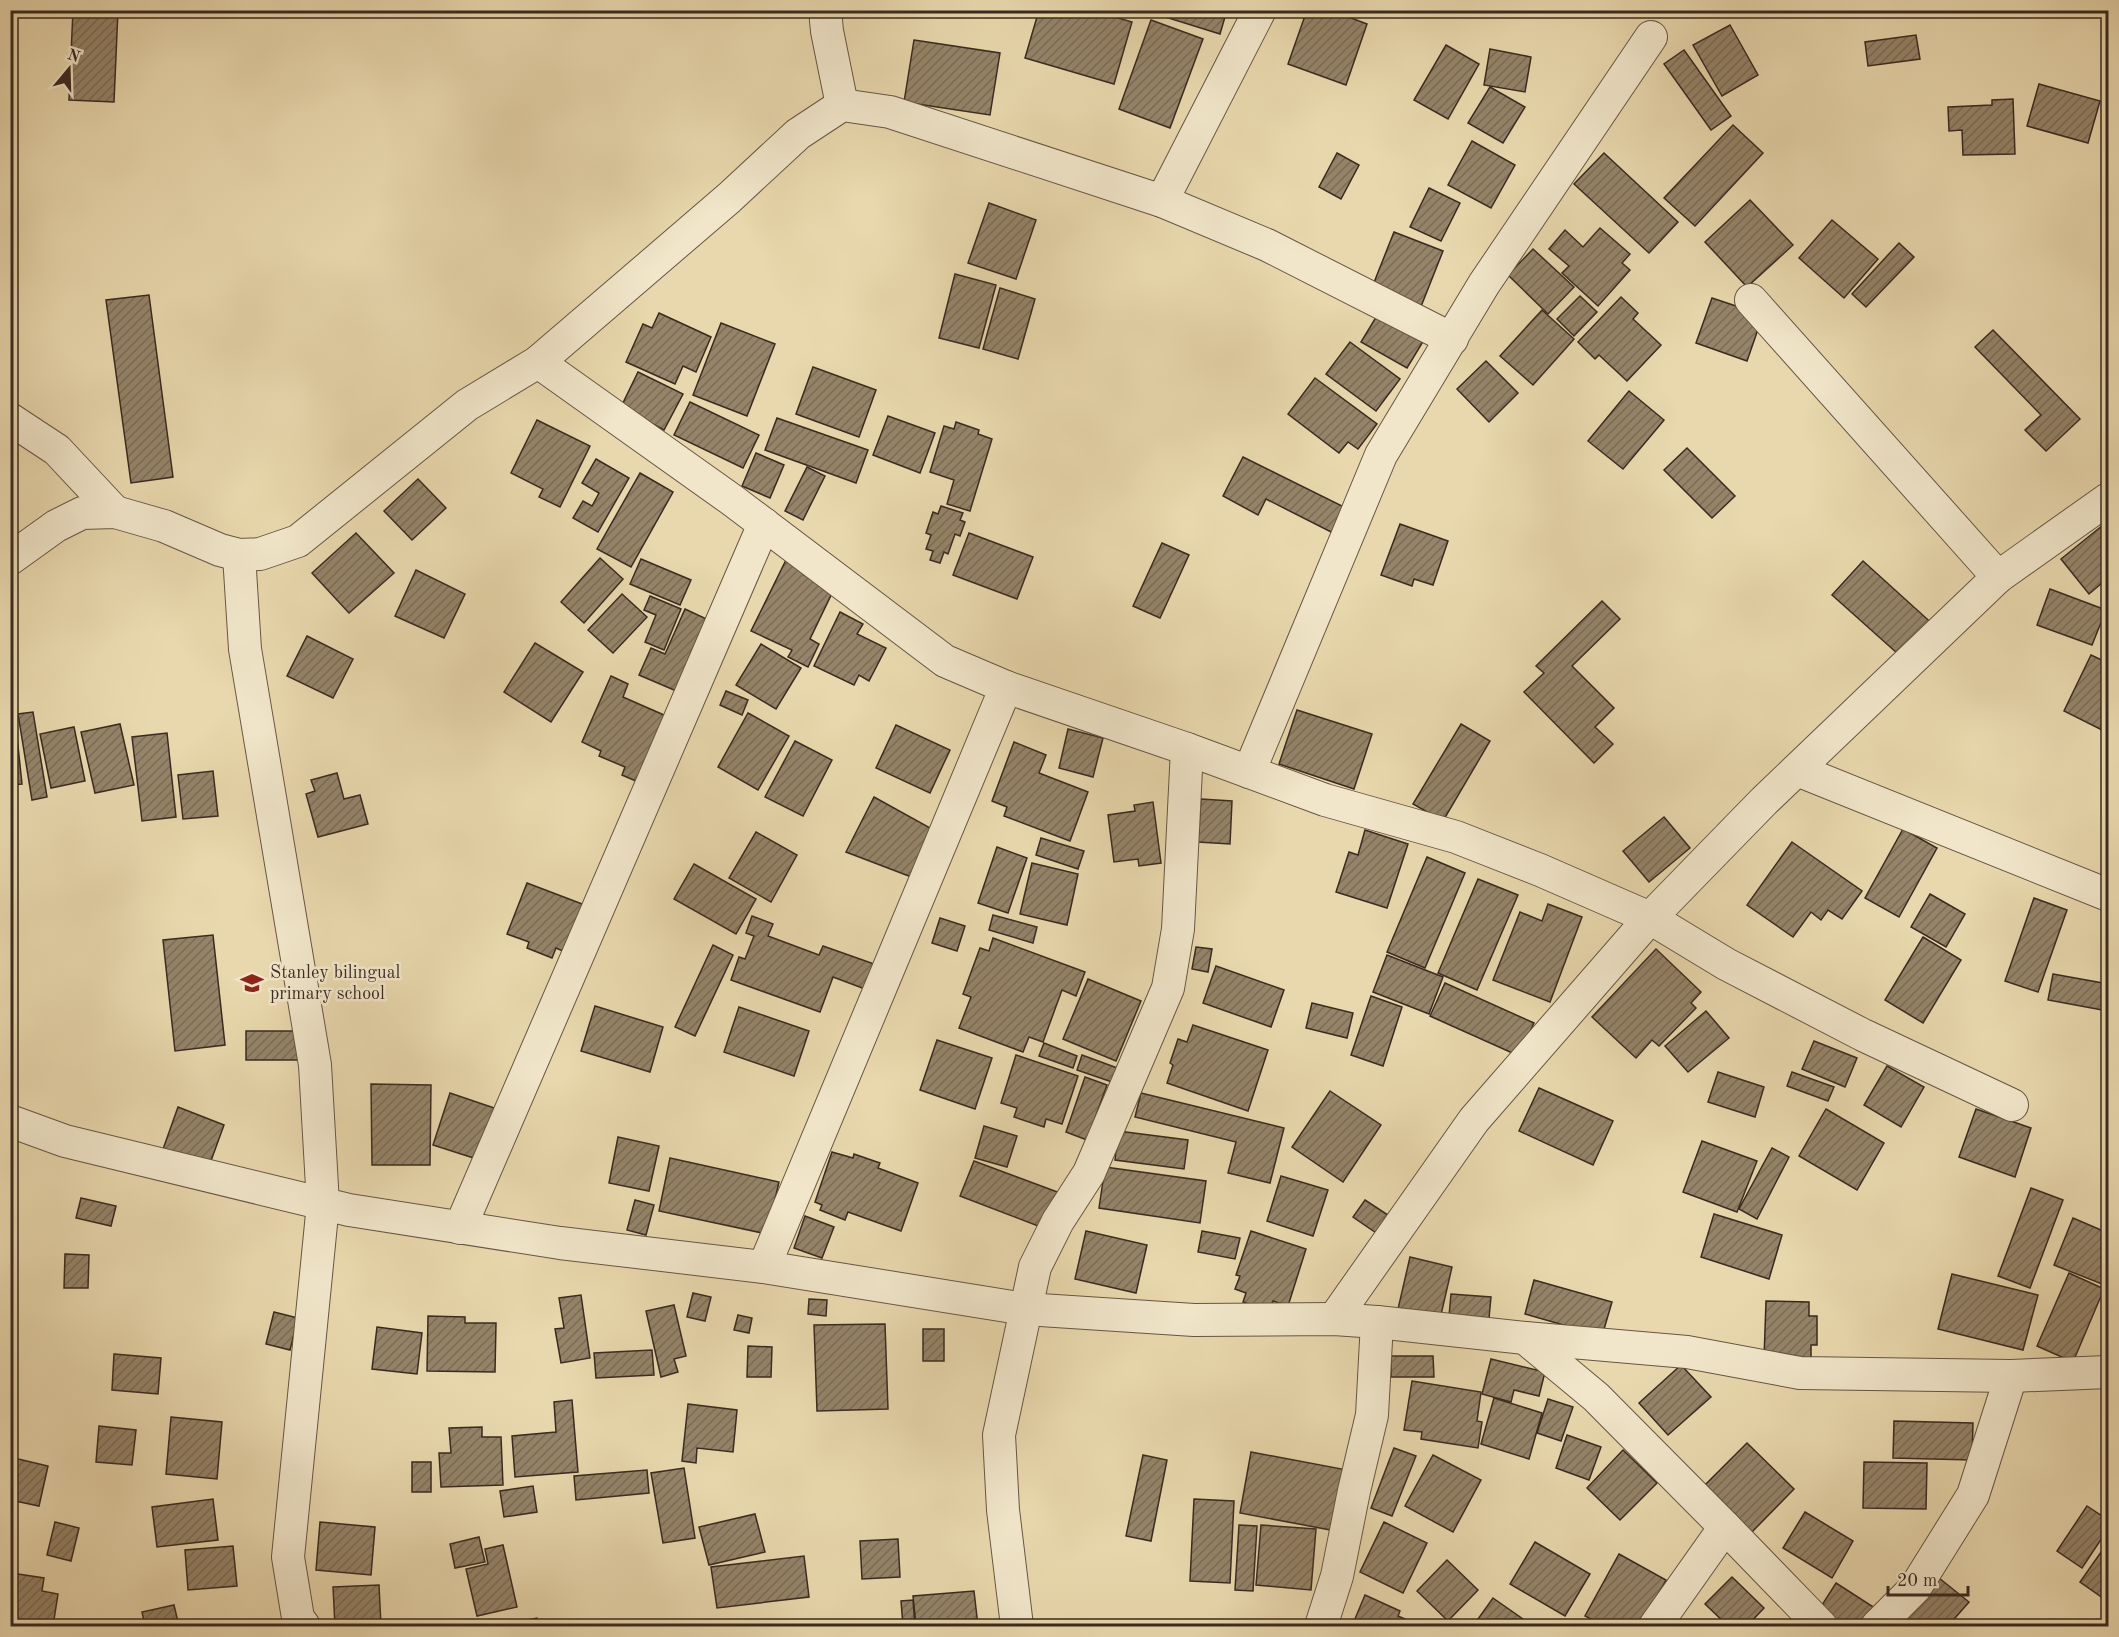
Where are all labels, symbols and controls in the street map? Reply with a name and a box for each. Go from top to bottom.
north arrow [39,39,99,99]
text: N [65,47,82,67]
place label: Stanley bilingual primary school [270,964,401,1003]
school or university icon: Stanley bilingual primary school [239,970,265,996]
scale bar [1888,1559,1968,1597]
text: 20 m [1897,1572,1937,1590]

